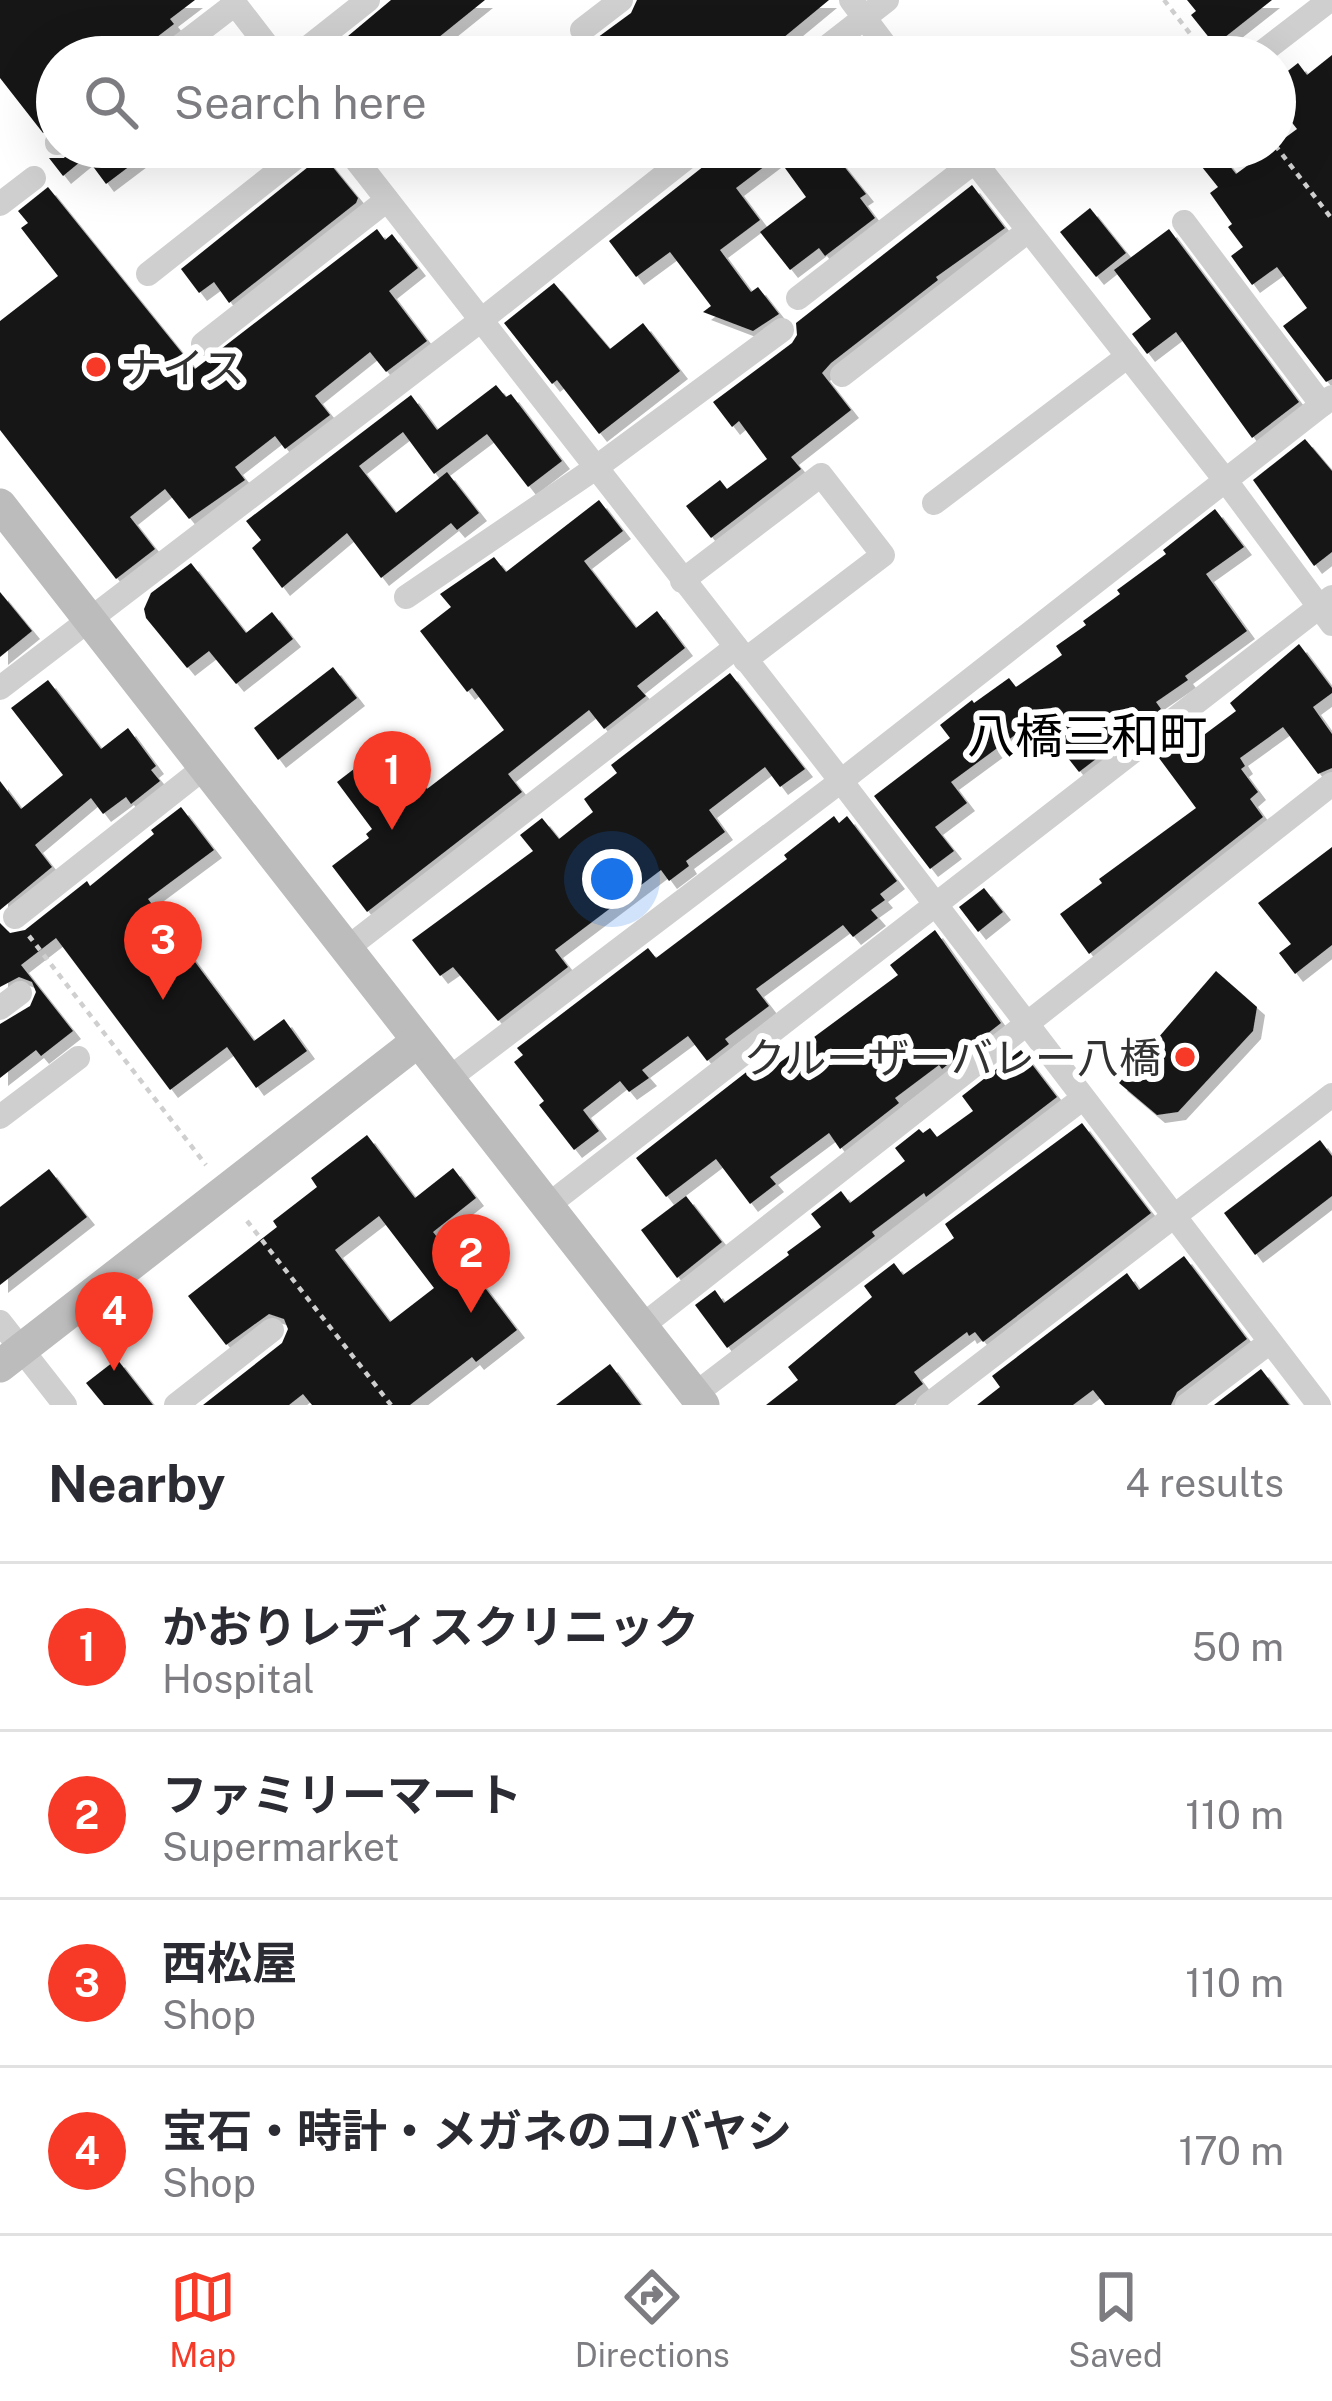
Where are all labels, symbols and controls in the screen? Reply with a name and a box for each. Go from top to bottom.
search box [36,36,1296,168]
icon: search [78,69,144,135]
text: Search here [174,76,427,129]
place label: ナイス [120,343,245,392]
marker: ナイス [83,354,109,380]
district label: 八橋三和町 [967,707,1207,764]
pin: 1 [353,731,431,830]
your location [582,849,642,909]
pin: 3 [124,901,202,1000]
place label: クルーザーバレー八橋 [744,1033,1161,1082]
marker: クルーザーバレー八橋 [1172,1044,1198,1070]
pin: 2 [432,1214,510,1313]
pin: 4 [75,1272,153,1371]
text: Nearby [48,1454,225,1513]
text: 4 results [1125,1460,1284,1506]
text: かおりレディスクリニック [162,1600,699,1653]
text: 1 [79,1624,95,1670]
text: 50 m [1192,1624,1284,1670]
text: Hospital [162,1656,315,1702]
text: ファミリーマート [162,1768,522,1821]
text: 2 [75,1792,99,1838]
text: 110 m [1185,1792,1284,1838]
text: Supermarket [162,1824,399,1870]
text: 西松屋 [162,1936,297,1989]
text: 3 [74,1960,100,2006]
text: 110 m [1185,1960,1284,2006]
text: Shop [162,1992,256,2038]
text: 宝石・時計・メガネのコバヤシ [162,2104,792,2157]
text: 4 [74,2128,100,2174]
text: 170 m [1178,2128,1284,2174]
text: Shop [162,2160,256,2206]
tab: Map [169,2264,236,2374]
tab: Directions [575,2264,730,2374]
tab: Saved [1068,2264,1163,2374]

